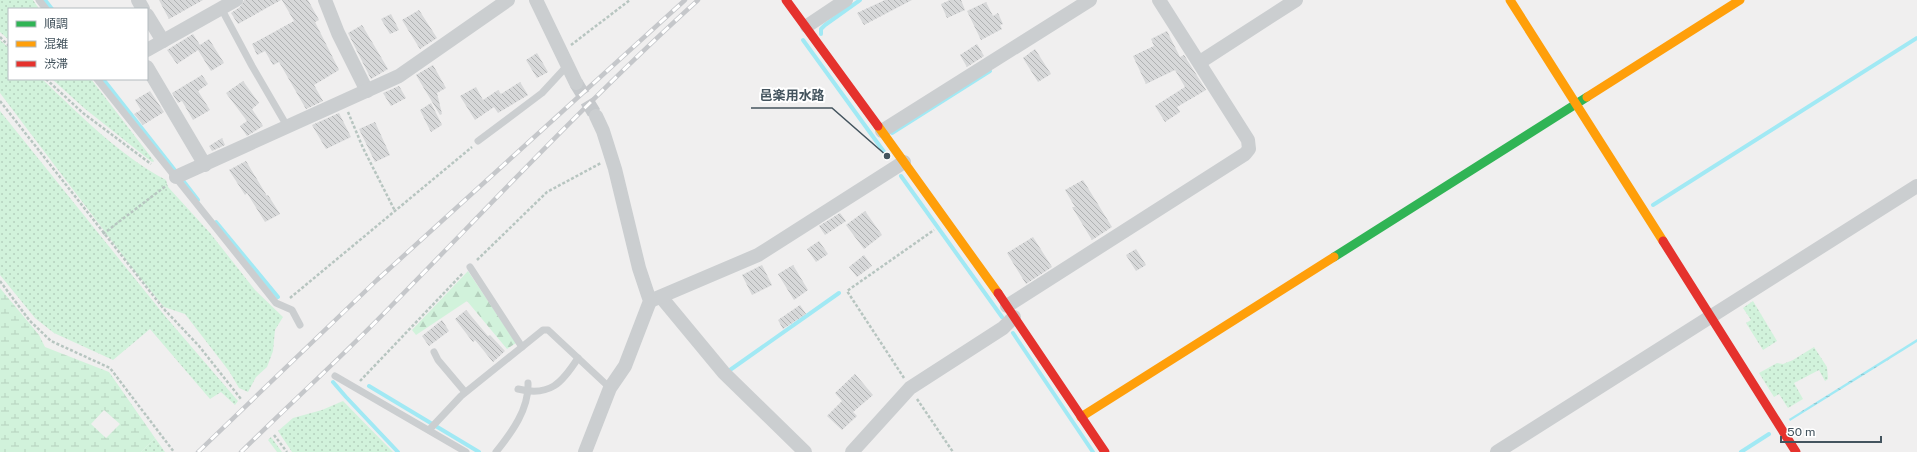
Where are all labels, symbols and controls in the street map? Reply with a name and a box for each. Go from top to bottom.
legend [8,8,148,80]
text: 順調 [44,17,68,31]
text: 混雑 [44,37,68,51]
text: 渋滞 [44,57,68,71]
callout: 邑楽用水路 [751,83,832,108]
text: 邑楽用水路 [759,88,825,103]
scale bar [1781,418,1881,444]
text: 50 m [1787,425,1815,439]

